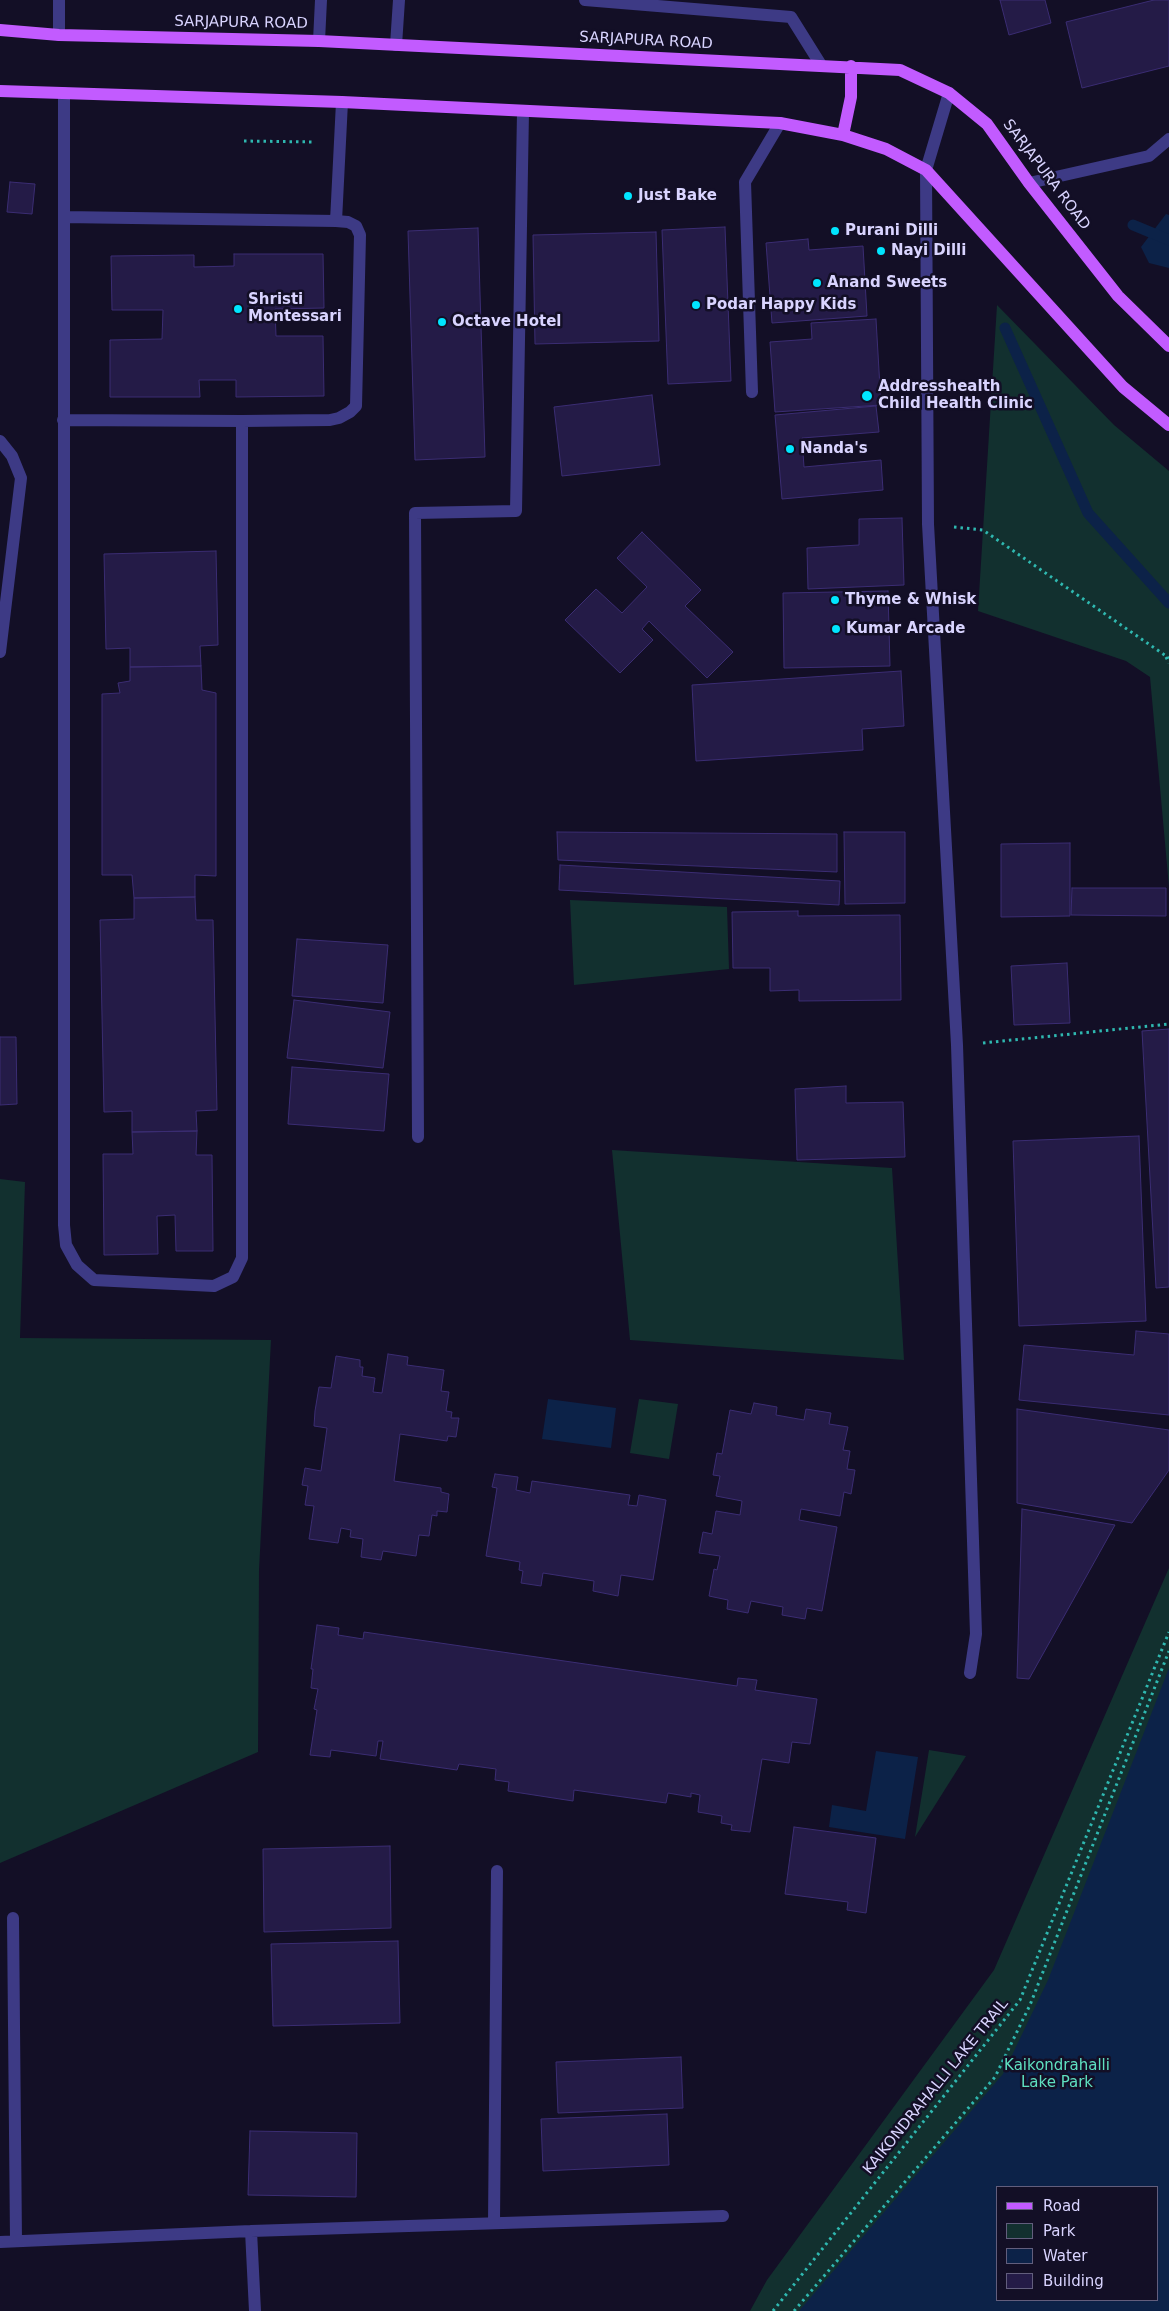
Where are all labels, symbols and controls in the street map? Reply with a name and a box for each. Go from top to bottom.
street label: SARJAPURA ROAD [174,13,308,33]
street label: SARJAPURA ROAD [579,29,713,53]
street label: SARJAPURA ROAD [999,116,1093,234]
place label: Just Bake [638,187,717,205]
marker: Just Bake [622,190,634,202]
place label: Purani Dilli [845,222,938,240]
marker: Purani Dilli [829,225,841,237]
place label: Nayi Dilli [891,242,966,260]
marker: Nayi Dilli [875,245,887,257]
place label: Anand Sweets [827,274,947,292]
marker: Anand Sweets [811,277,823,289]
place label: Shristi Montessari [248,291,342,326]
place label: Podar Happy Kids [706,296,856,314]
marker: Podar Happy Kids [690,299,702,311]
marker: Shristi Montessari [232,303,244,315]
place label: Octave Hotel [452,313,561,331]
marker: Octave Hotel [436,316,448,328]
place label: Addresshealth Child Health Clinic [878,378,1033,413]
marker: Addresshealth Child Health Clinic [860,389,874,403]
place label: Nanda's [800,440,868,458]
marker: Nanda's [784,443,796,455]
place label: Thyme & Whisk [845,591,976,609]
marker: Thyme & Whisk [829,594,841,606]
place label: Kumar Arcade [846,620,965,638]
marker: Kumar Arcade [830,623,842,635]
street label: KAIKONDRAHALLI LAKE TRAIL [860,1996,1012,2178]
park label: Kaikondrahalli Lake Park [1004,2057,1110,2092]
legend [996,2186,1159,2301]
text: Road [1043,2197,1081,2215]
text: Park [1043,2222,1075,2240]
text: Water [1043,2247,1087,2265]
text: Building [1043,2272,1104,2290]

